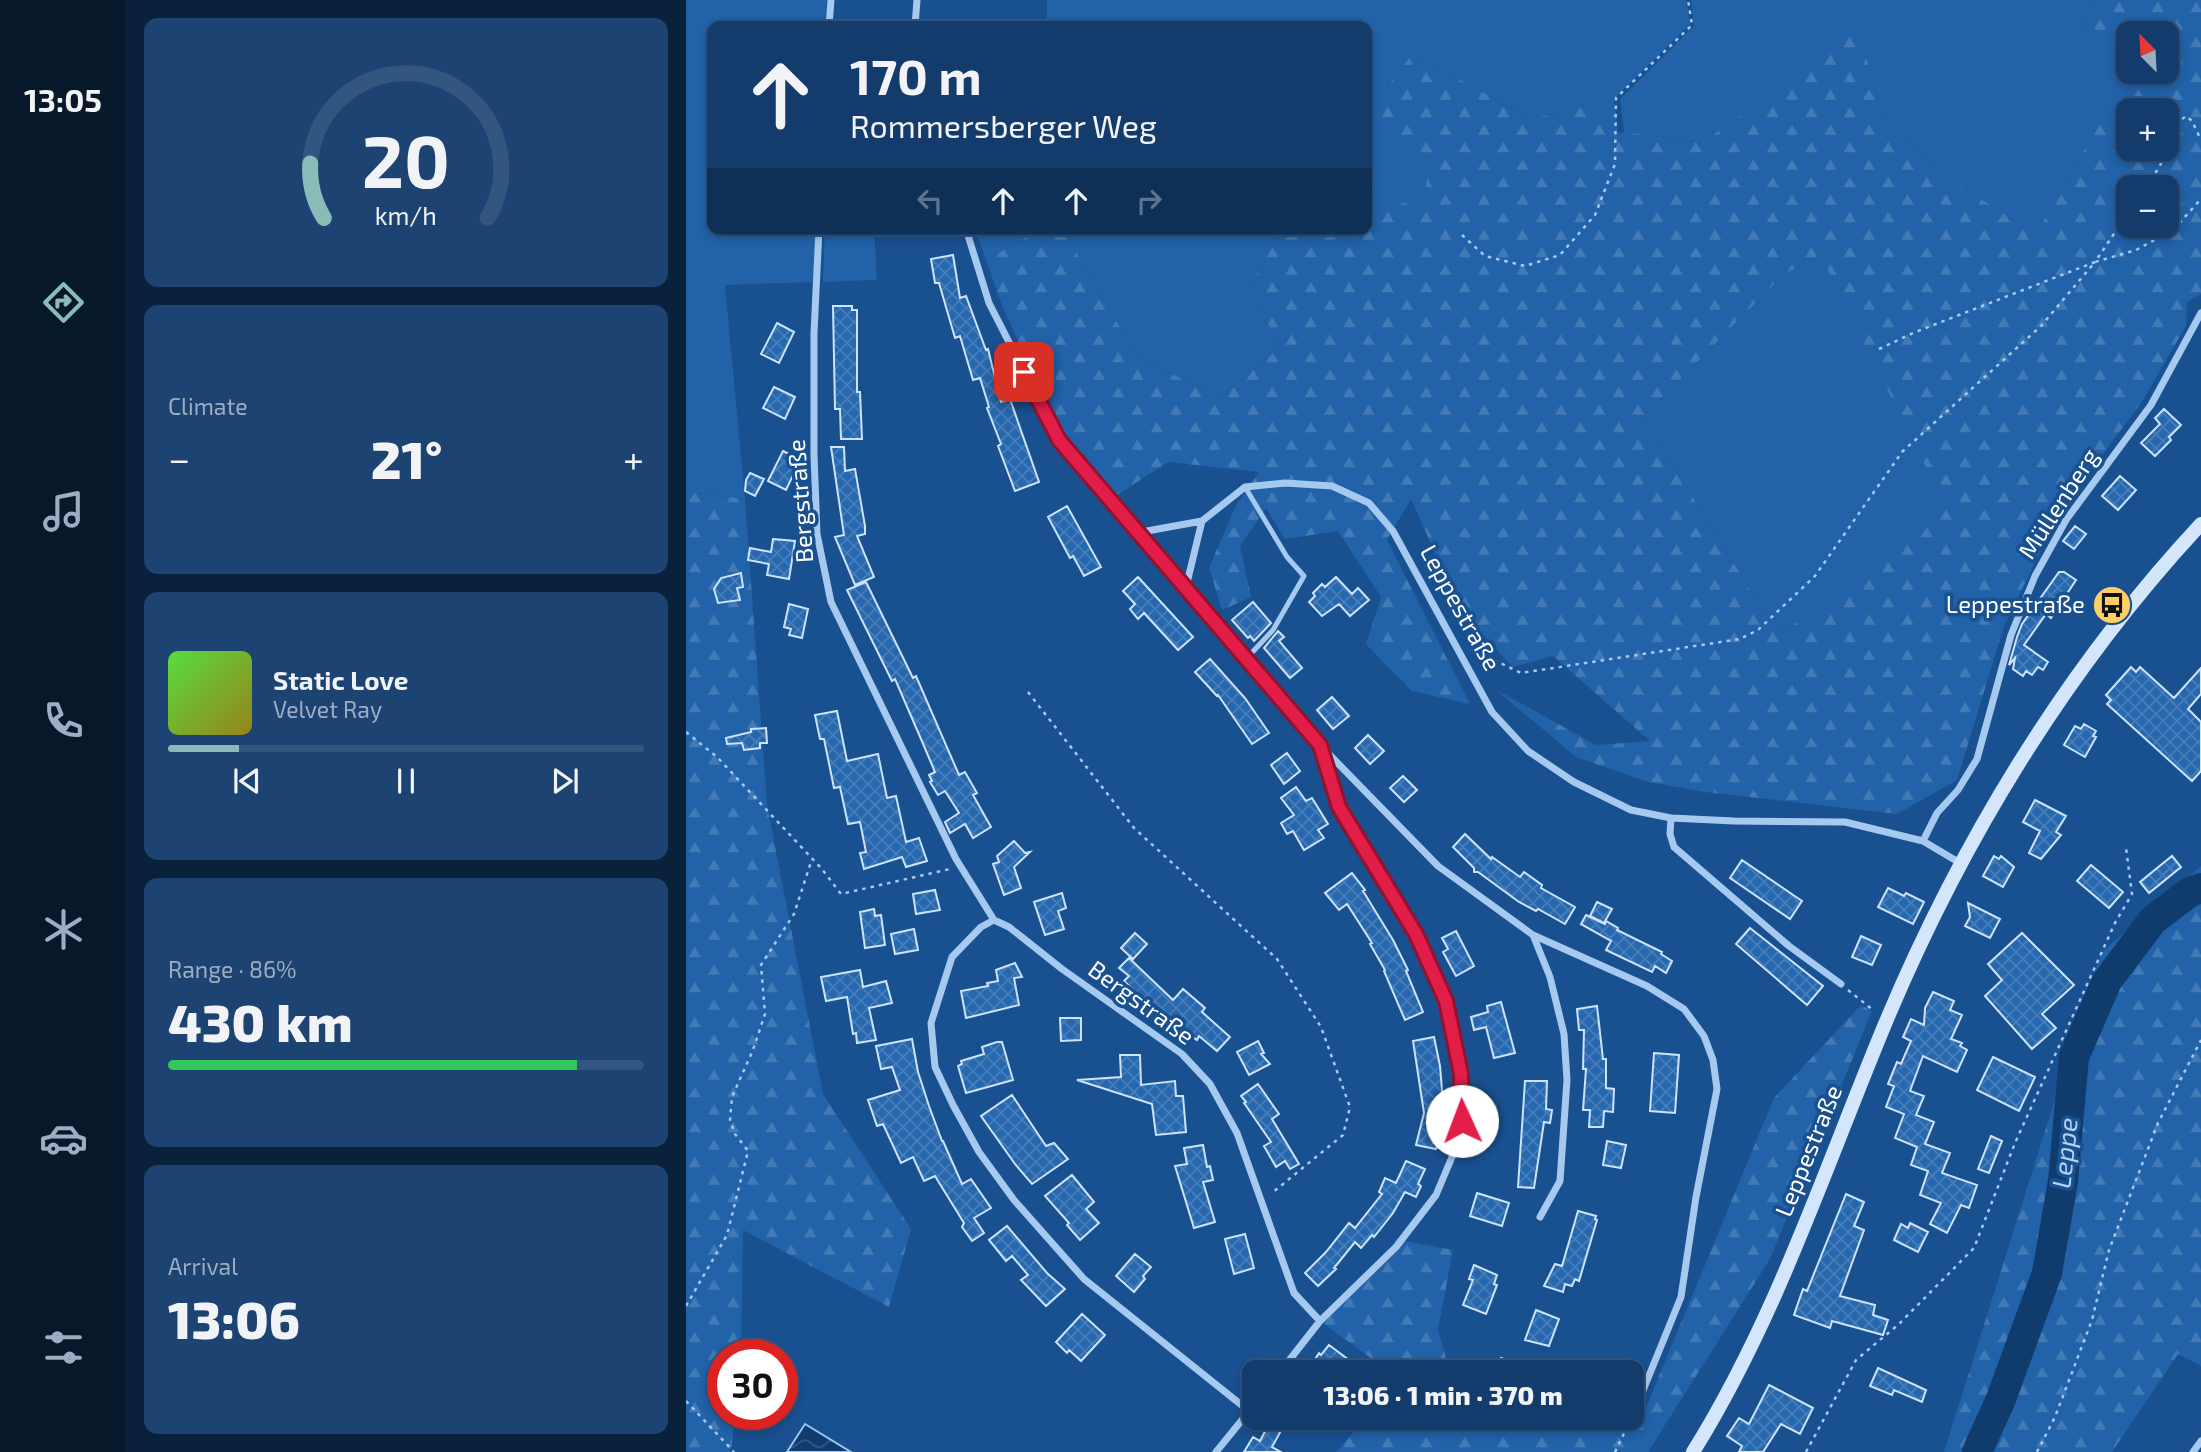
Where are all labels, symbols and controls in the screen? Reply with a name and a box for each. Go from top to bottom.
north arrow [2116,21,2179,84]
map controls [2116,21,2179,238]
text: 170 m [850,46,982,105]
icon: ahead [735,49,826,140]
text: 13:05 [24,80,102,118]
button: + [2116,98,2179,161]
text: Rommersberger Weg [850,106,1157,144]
text: 20 [362,116,450,204]
button: − [2116,175,2179,238]
icon: left [911,182,949,220]
icon: ahead [984,182,1022,220]
icon: ahead [1057,182,1095,220]
icon: right [1130,182,1168,220]
text: km/h [375,200,437,230]
icon: directions [39,278,88,327]
pin [994,342,1054,402]
icon: arrive [1005,353,1043,391]
text: Climate [168,392,248,420]
text: 21° [371,427,442,489]
text: − [168,435,190,481]
text: + [623,435,644,481]
street label: Bergstraße [781,438,818,564]
street label: Müllenberg [2011,443,2104,564]
icon: music [39,487,88,536]
street label: Leppestraße [1415,539,1508,675]
bus stop icon: Leppestraße [2091,584,2133,626]
place label: Leppestraße [1946,589,2085,618]
text: Static Love [273,664,409,695]
text: Velvet Ray [273,695,382,723]
icon: phone [39,696,88,745]
icon: previous [228,762,266,800]
icon: pause [387,762,425,800]
icon: next [546,762,584,800]
icon: climate [39,905,88,954]
street label: Bergstraße [1083,954,1201,1050]
text: Range · 86% [168,955,297,983]
text: 430 km [168,990,353,1052]
street label: Leppestraße [1768,1081,1847,1220]
position arrow [1425,1084,1499,1158]
icon: car [39,1114,88,1163]
water label: Leppe [2044,1116,2083,1190]
text: Arrival [168,1252,238,1280]
text: 13:06 [168,1287,300,1349]
icon: filters [39,1323,88,1372]
speed limit sign: 30 [707,1339,798,1430]
text: 13:06 · 1 min · 370 m [1323,1379,1563,1410]

